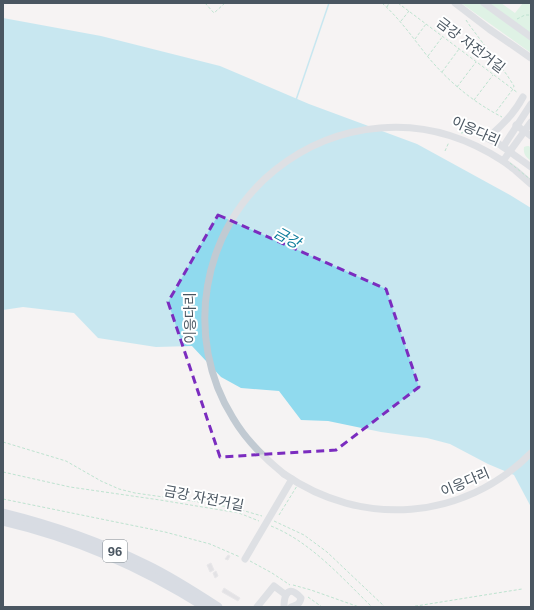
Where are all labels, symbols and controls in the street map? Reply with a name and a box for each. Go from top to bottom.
street label: 금강 자전거길 [434,14,508,76]
street label: 이응다리 [449,113,503,149]
water label: 금강 [271,223,305,253]
street label: 이응다리 [182,292,198,344]
street label: 이응다리 [438,465,492,499]
street label: 금강 자전거길 [163,482,245,514]
road number: 96 [103,540,127,562]

